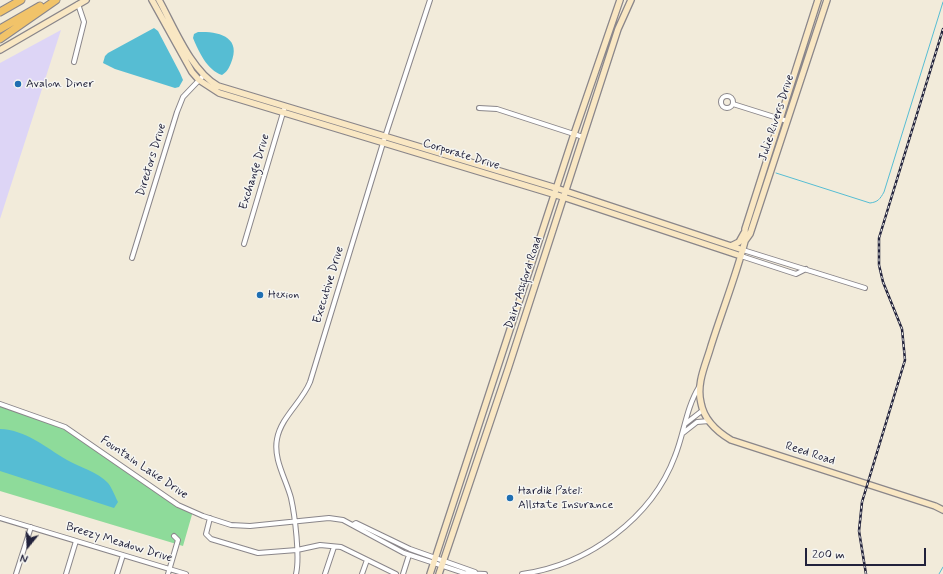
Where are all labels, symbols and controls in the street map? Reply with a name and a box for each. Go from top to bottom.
street label: Julie Rivers Drive [756,73,798,163]
place label: Avalon Diner [26,77,94,91]
marker: Avalon Diner [13,79,23,89]
street label: Directors Drive [134,122,170,198]
street label: Exchange Drive [237,132,273,212]
street label: Corporate Drive [421,136,501,174]
street label: Dairy Ashford Road [502,235,546,331]
street label: Executive Drive [310,245,348,325]
place label: Hexion [268,288,299,302]
marker: Hexion [255,290,265,300]
street label: Fountain Lake Drive [97,433,191,503]
street label: Reed Road [783,439,837,469]
place label: Hardik Patel: Allstate Insurance [518,484,613,512]
marker: Hardik Patel: Allstate Insurance [505,493,515,503]
street label: Breezy Meadow Drive [64,520,174,566]
north arrow [8,526,48,566]
scale bar [807,540,928,566]
text: 200 m [812,547,845,563]
text: N [19,550,30,565]

